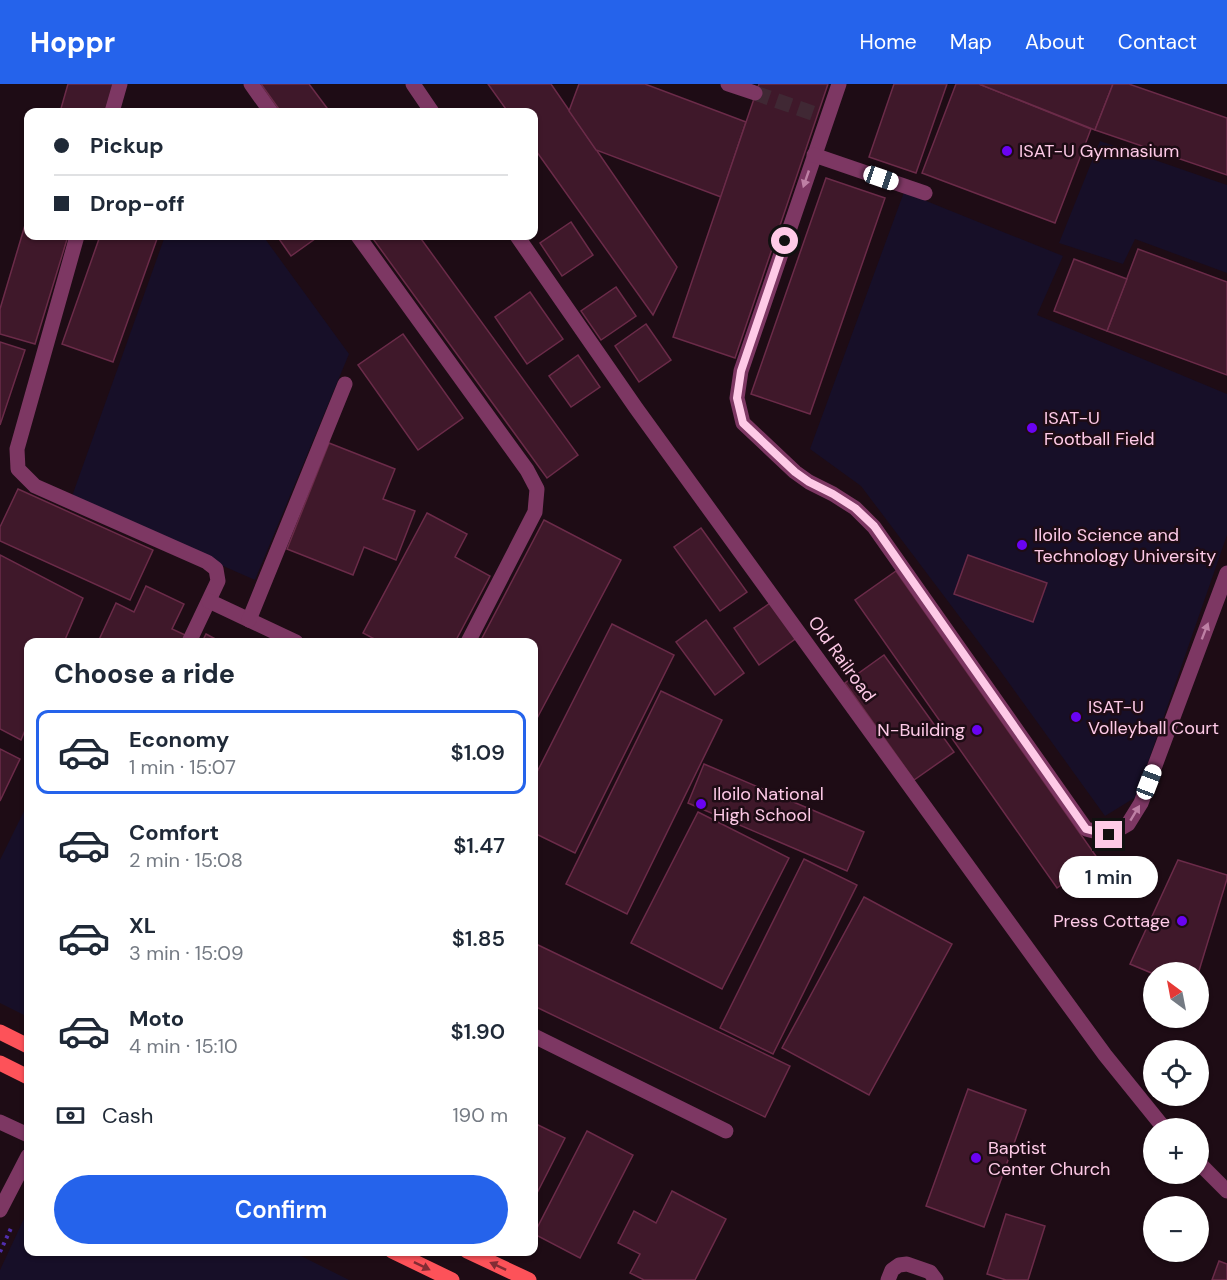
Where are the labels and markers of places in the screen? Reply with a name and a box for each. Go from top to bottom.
place label: ISAT-U Gymnasium [1019,139,1179,163]
marker: ISAT-U Gymnasium [1000,144,1014,158]
place label: ISAT-U Football Field [1044,406,1155,451]
marker: ISAT-U Football Field [1025,421,1039,435]
place label: Iloilo Science and Technology University [1034,523,1216,568]
marker: Iloilo Science and Technology University [1015,538,1029,552]
place label: ISAT-U Volleyball Court [1088,695,1219,740]
marker: ISAT-U Volleyball Court [1069,710,1083,724]
place label: N-Building [877,718,965,742]
marker: N-Building [970,723,984,737]
place label: Iloilo National High School [713,782,824,827]
marker: Iloilo National High School [694,797,708,811]
place label: Press Cottage [1053,909,1170,933]
marker: Press Cottage [1175,914,1189,928]
place label: Baptist Center Church [988,1136,1110,1181]
marker: Baptist Center Church [969,1151,983,1165]

